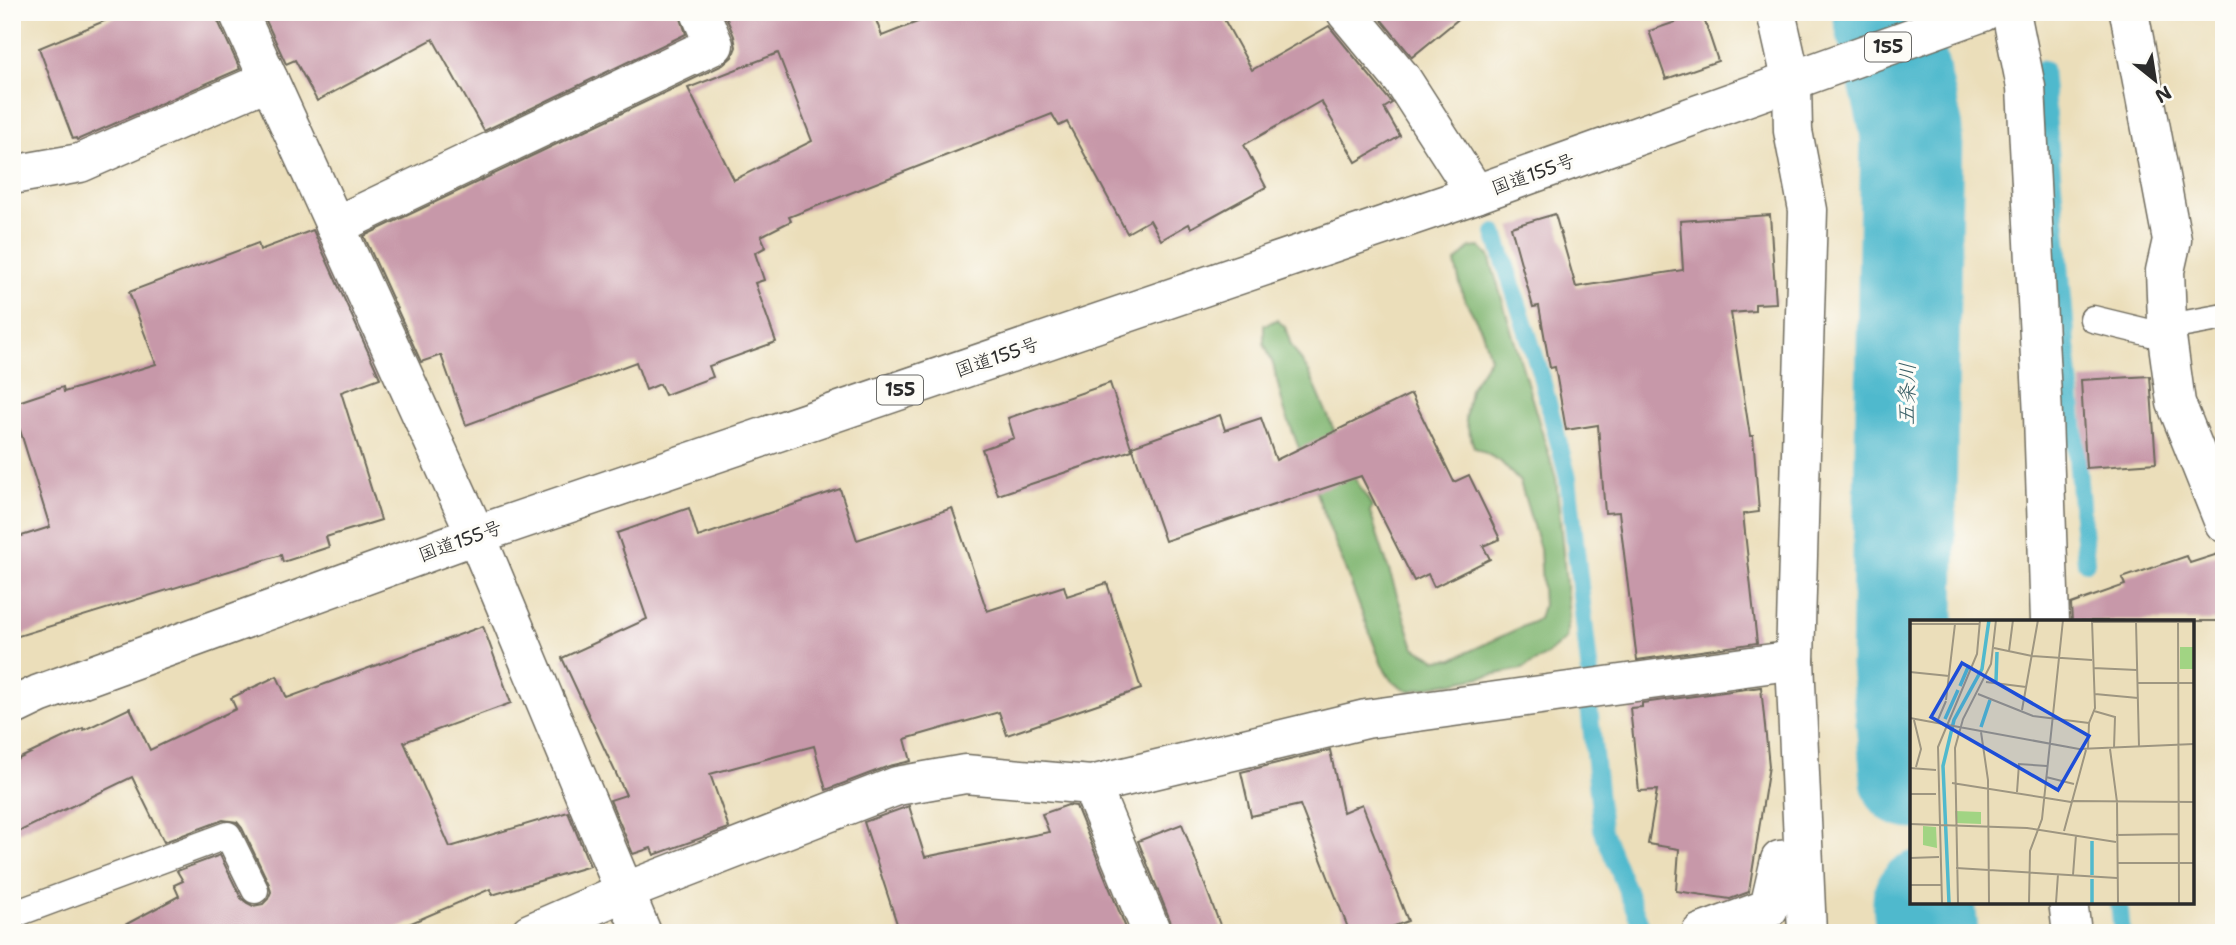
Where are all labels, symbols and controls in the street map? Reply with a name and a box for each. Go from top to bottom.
road number: 155 [1865,32,1911,62]
north arrow [2120,46,2190,116]
text: N [2150,80,2176,109]
street label: 国道155号 [1488,147,1578,201]
street label: 国道155号 [952,331,1042,383]
water label: 五条川 [1892,362,1922,426]
road number: 155 [877,376,923,404]
street label: 国道155号 [415,514,505,568]
inset map [1910,620,2194,903]

